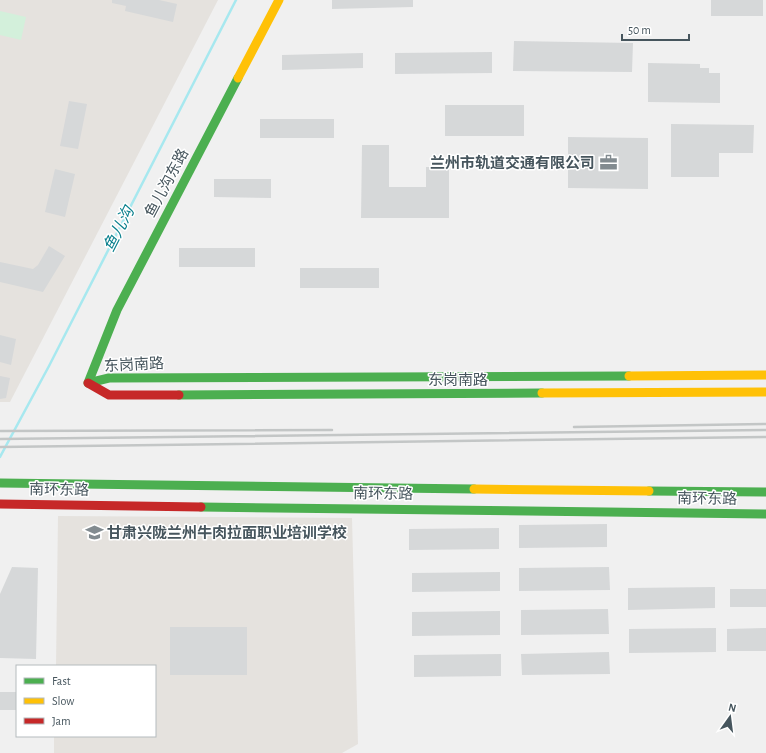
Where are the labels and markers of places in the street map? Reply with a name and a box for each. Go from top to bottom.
office icon: 兰州市轨道交通有限公司 [598,153,618,173]
place label: 兰州市轨道交通有限公司 [430,154,595,171]
school or university icon: 甘肃兴陇兰州牛肉拉面职业培训学校 [84,523,104,543]
place label: 甘肃兴陇兰州牛肉拉面职业培训学校 [107,524,347,541]

